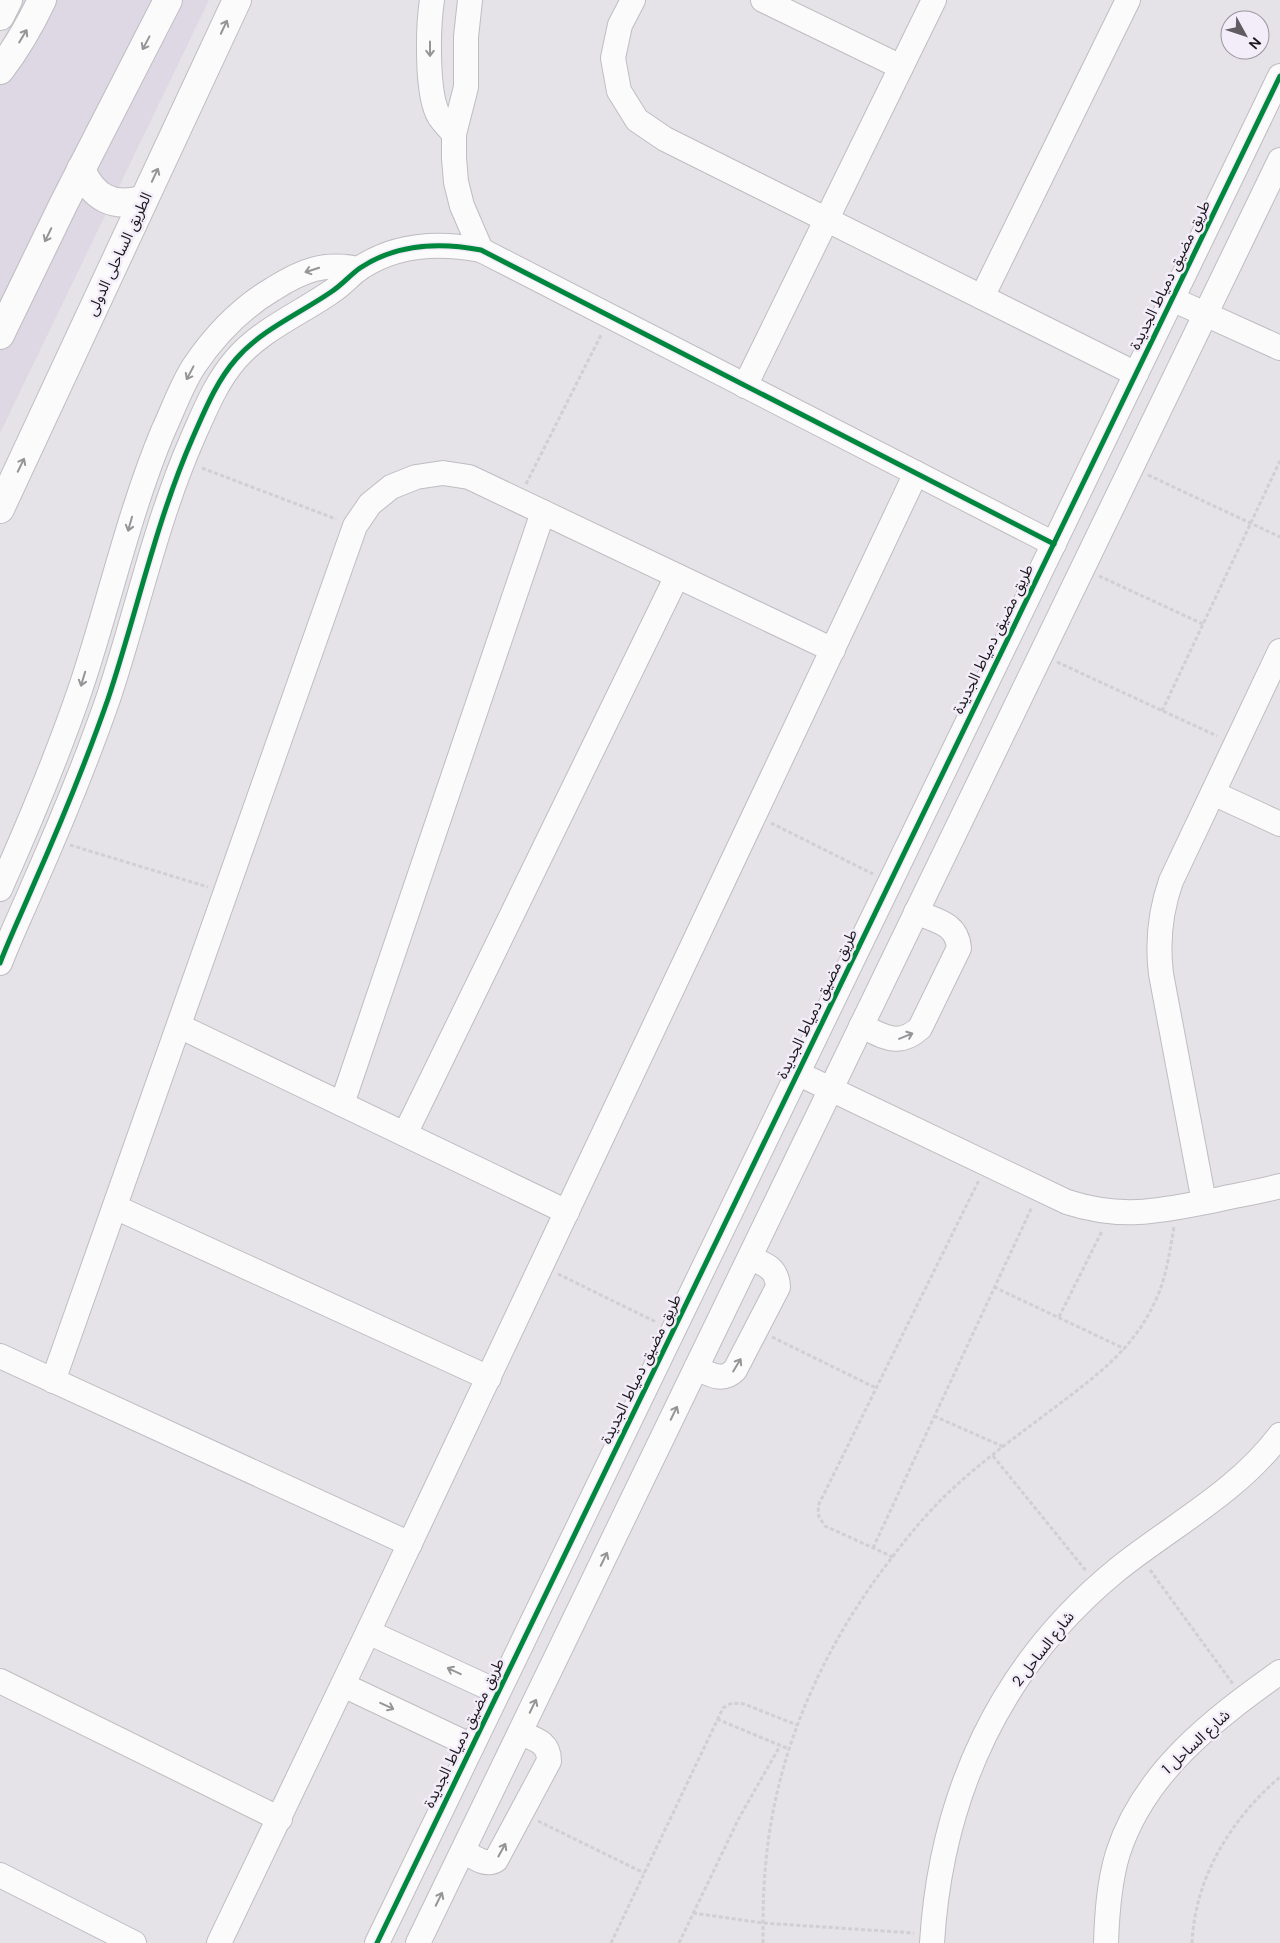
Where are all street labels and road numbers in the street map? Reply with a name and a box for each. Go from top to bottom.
street label: الطريق الساحلى الدولى [82,189,156,319]
street label: طريق مضيق دمياط الجديدة [1125,197,1215,353]
street label: طريق مضيق دمياط الجديدة [948,561,1038,717]
street label: طريق مضيق دمياط الجديدة [772,926,862,1082]
street label: طريق مضيق دمياط الجديدة [596,1291,686,1447]
street label: شارع الساحل 2 [1007,1607,1080,1692]
street label: طريق مضيق دمياط الجديدة [419,1655,509,1811]
street label: شارع الساحل 1 [1158,1705,1236,1780]

